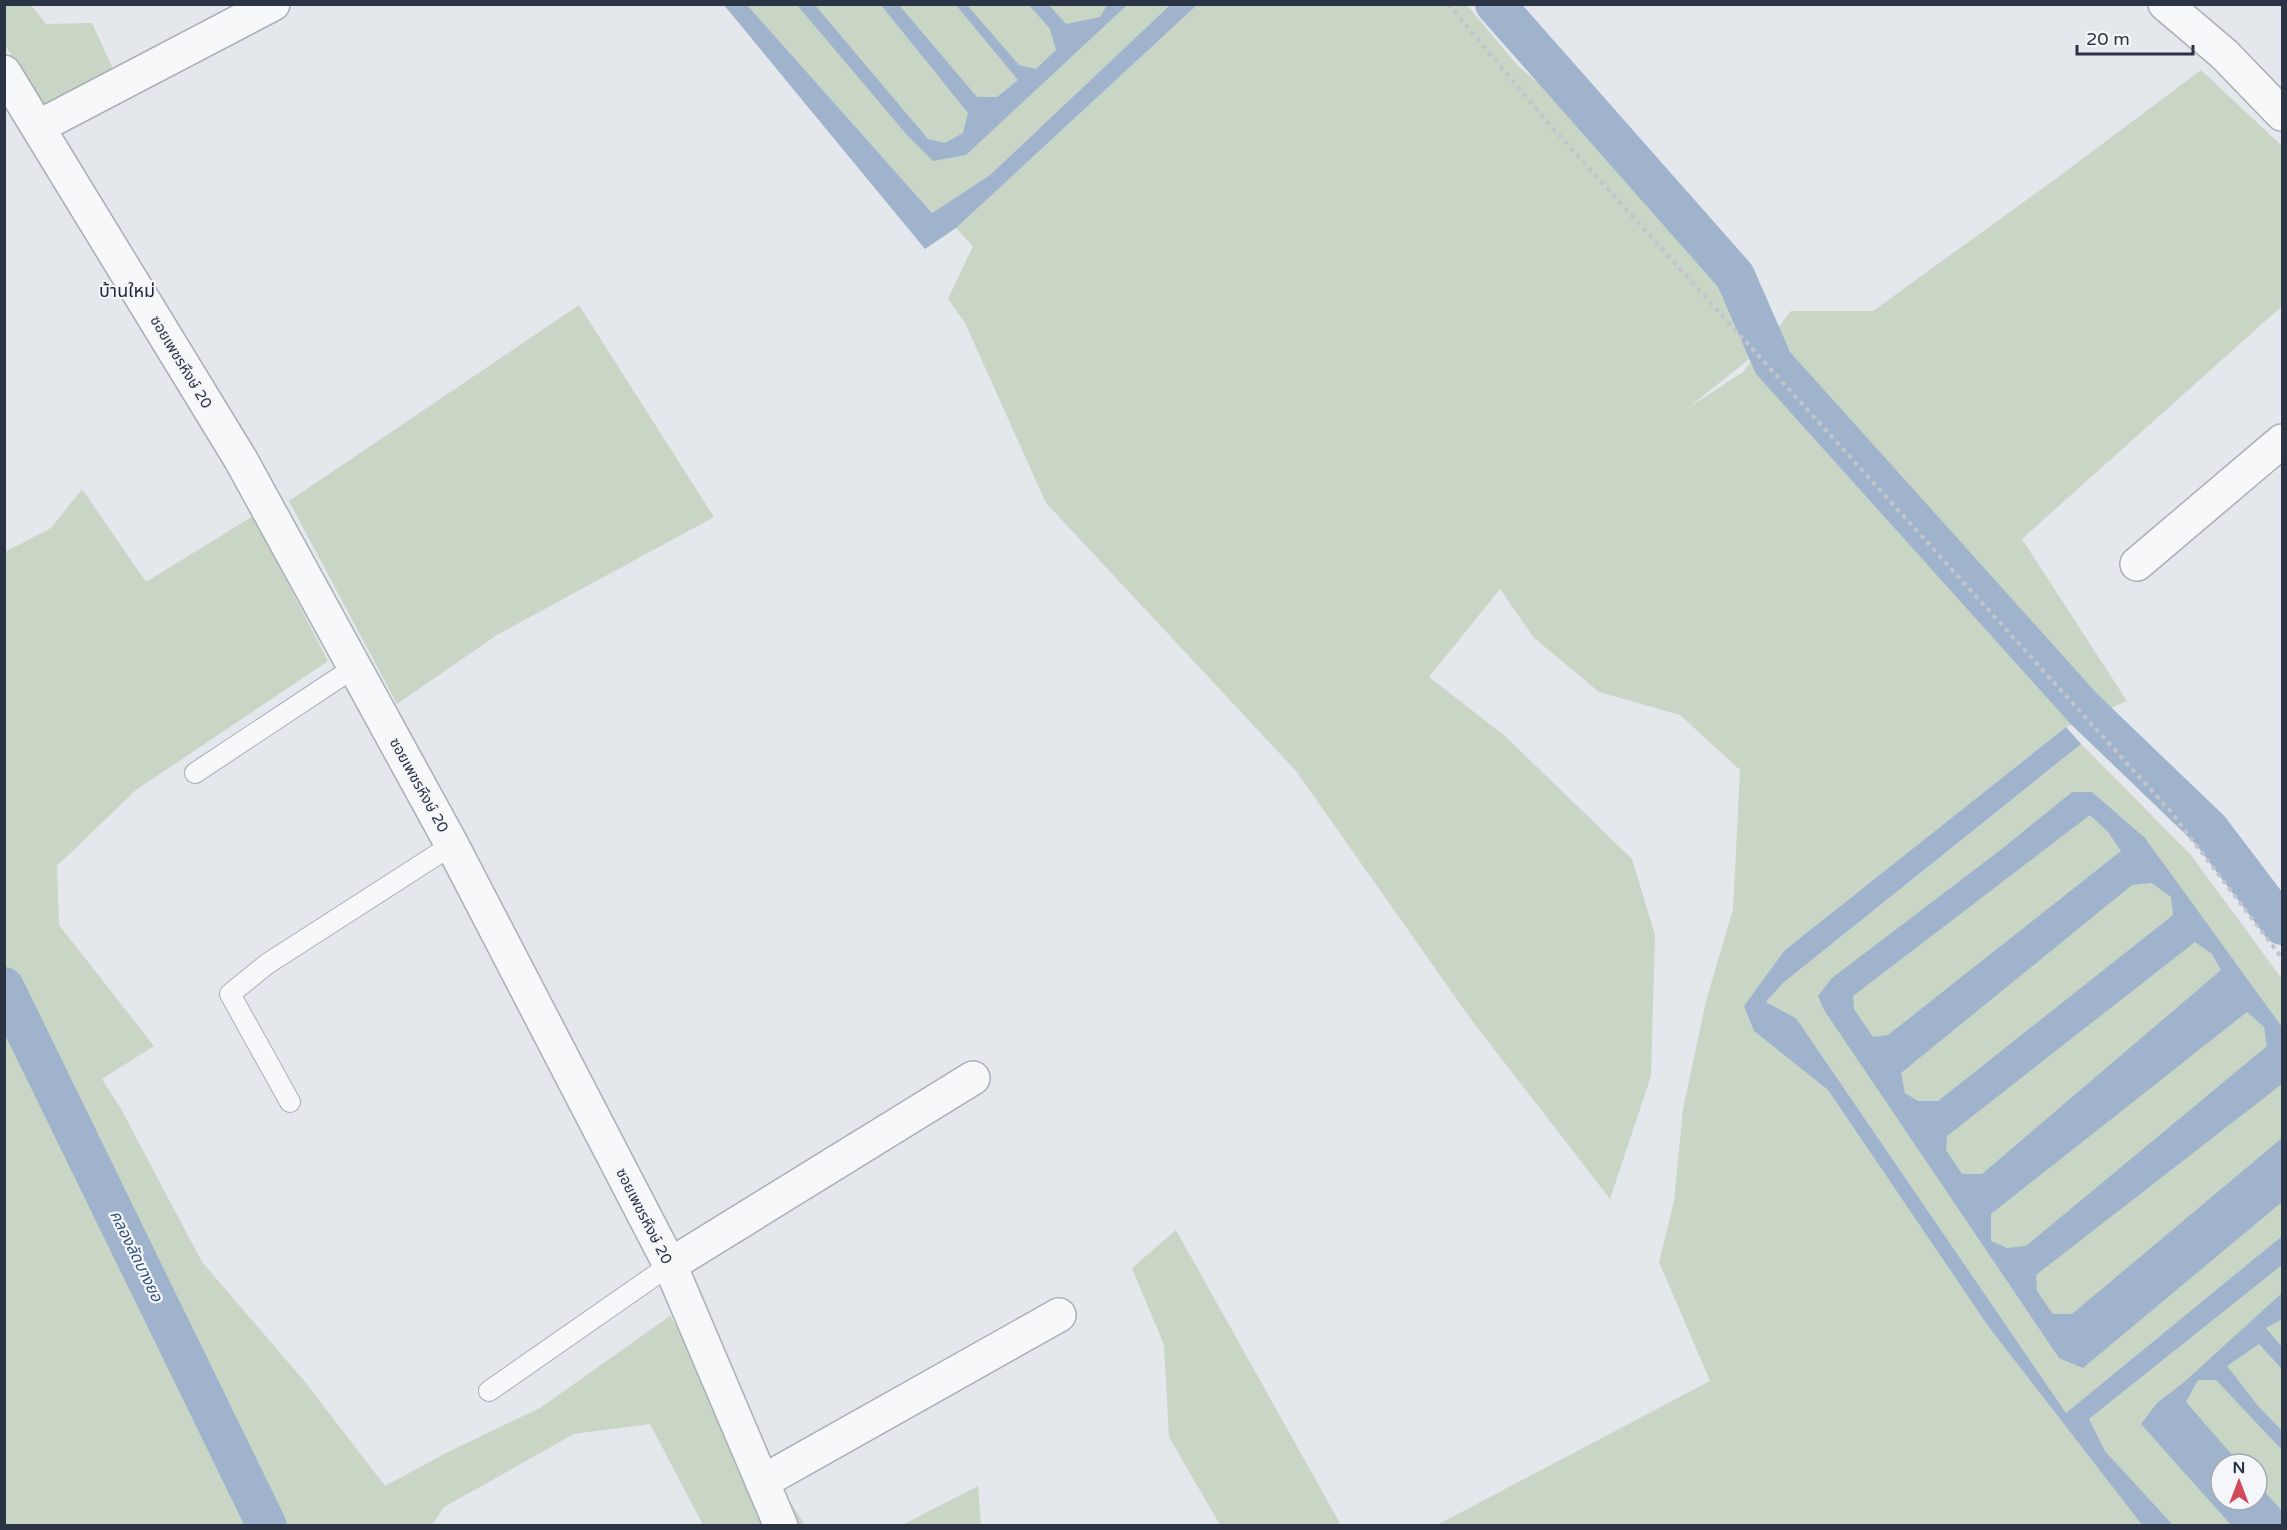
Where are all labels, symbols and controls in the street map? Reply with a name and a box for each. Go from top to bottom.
scale bar [2077,18,2192,56]
text: 20 m [2086,28,2130,50]
district label: บ้านใหม่ [99,280,155,302]
street label: ซอยเพชรหึงษ์ 20 [146,312,216,412]
street label: ซอยเพชรหึงษ์ 20 [386,735,452,835]
street label: ซอยเพชรหึงษ์ 20 [612,1165,676,1267]
water label: คลองลัดบางยอ [105,1207,167,1306]
north arrow [2209,1452,2269,1512]
text: N [2233,1458,2245,1478]

